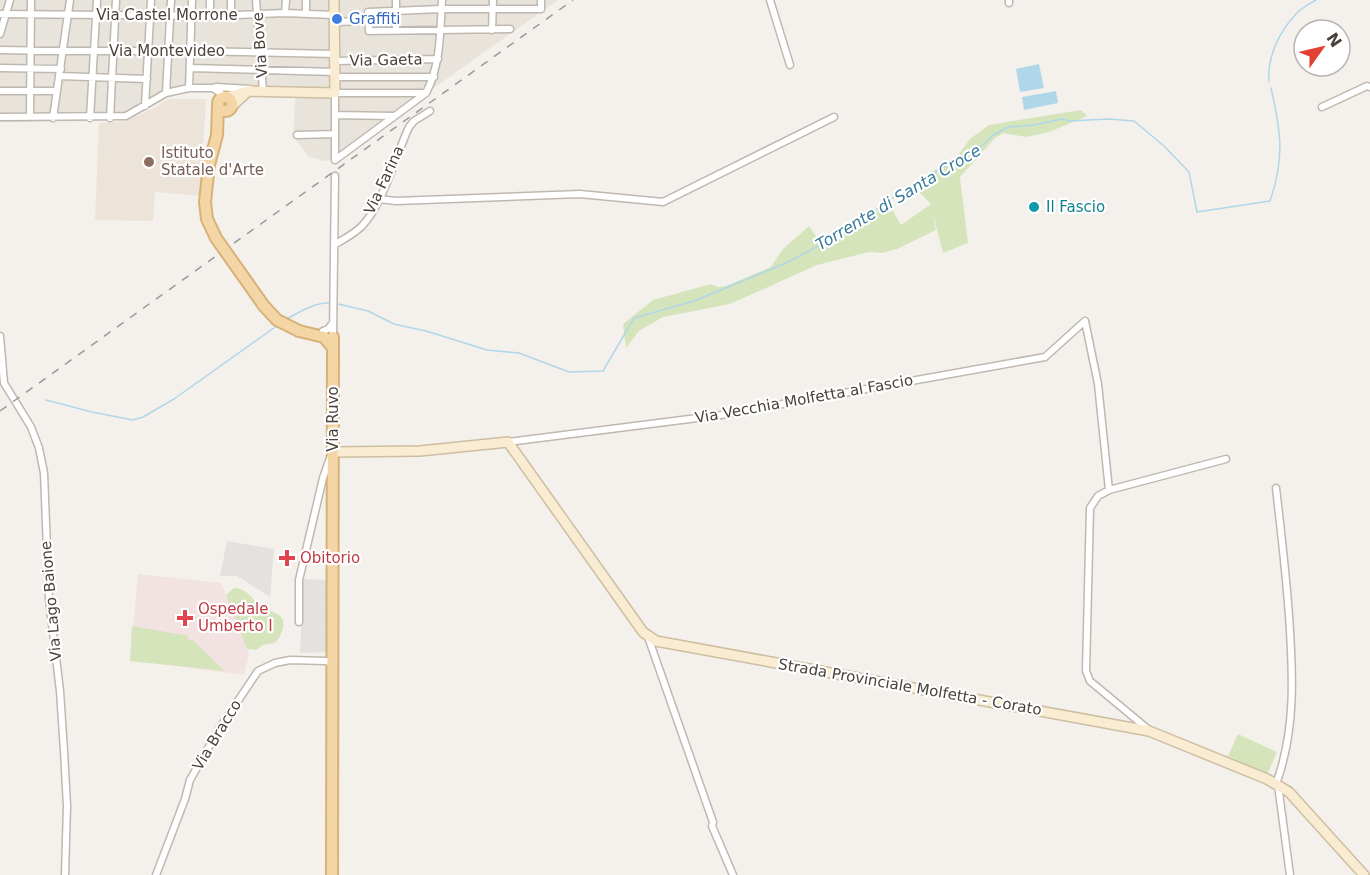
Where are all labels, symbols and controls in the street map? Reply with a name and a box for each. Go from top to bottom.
street label: Via Castel Morrone [96,6,238,24]
place label: Graffiti [349,10,401,28]
street label: Via Bove [249,12,271,78]
marker: Graffiti [330,12,344,26]
north arrow [1292,18,1352,78]
text: N [1322,29,1346,51]
street label: Via Montevideo [109,42,225,60]
street label: Via Gaeta [349,50,423,70]
water label: Torrente di Santa Croce [812,141,984,254]
street label: Via Farina [360,143,408,217]
place label: Istituto Statale d'Arte [161,144,264,179]
marker: Istituto Statale d'Arte [142,155,156,169]
place label: Il Fascio [1046,198,1105,216]
marker: Il Fascio [1027,200,1041,214]
street label: Via Vecchia Molfetta al Fascio [694,371,914,427]
street label: Via Ruvo [324,386,342,452]
street label: Via Lago Baione [37,540,65,662]
marker: Obitorio [278,549,296,567]
place label: Obitorio [300,549,360,567]
place label: Ospedale Umberto I [198,600,273,635]
marker: Ospedale Umberto I [176,609,194,627]
street label: Strada Provinciale Molfetta - Corato [777,655,1043,719]
street label: Via Bracco [189,696,245,774]

